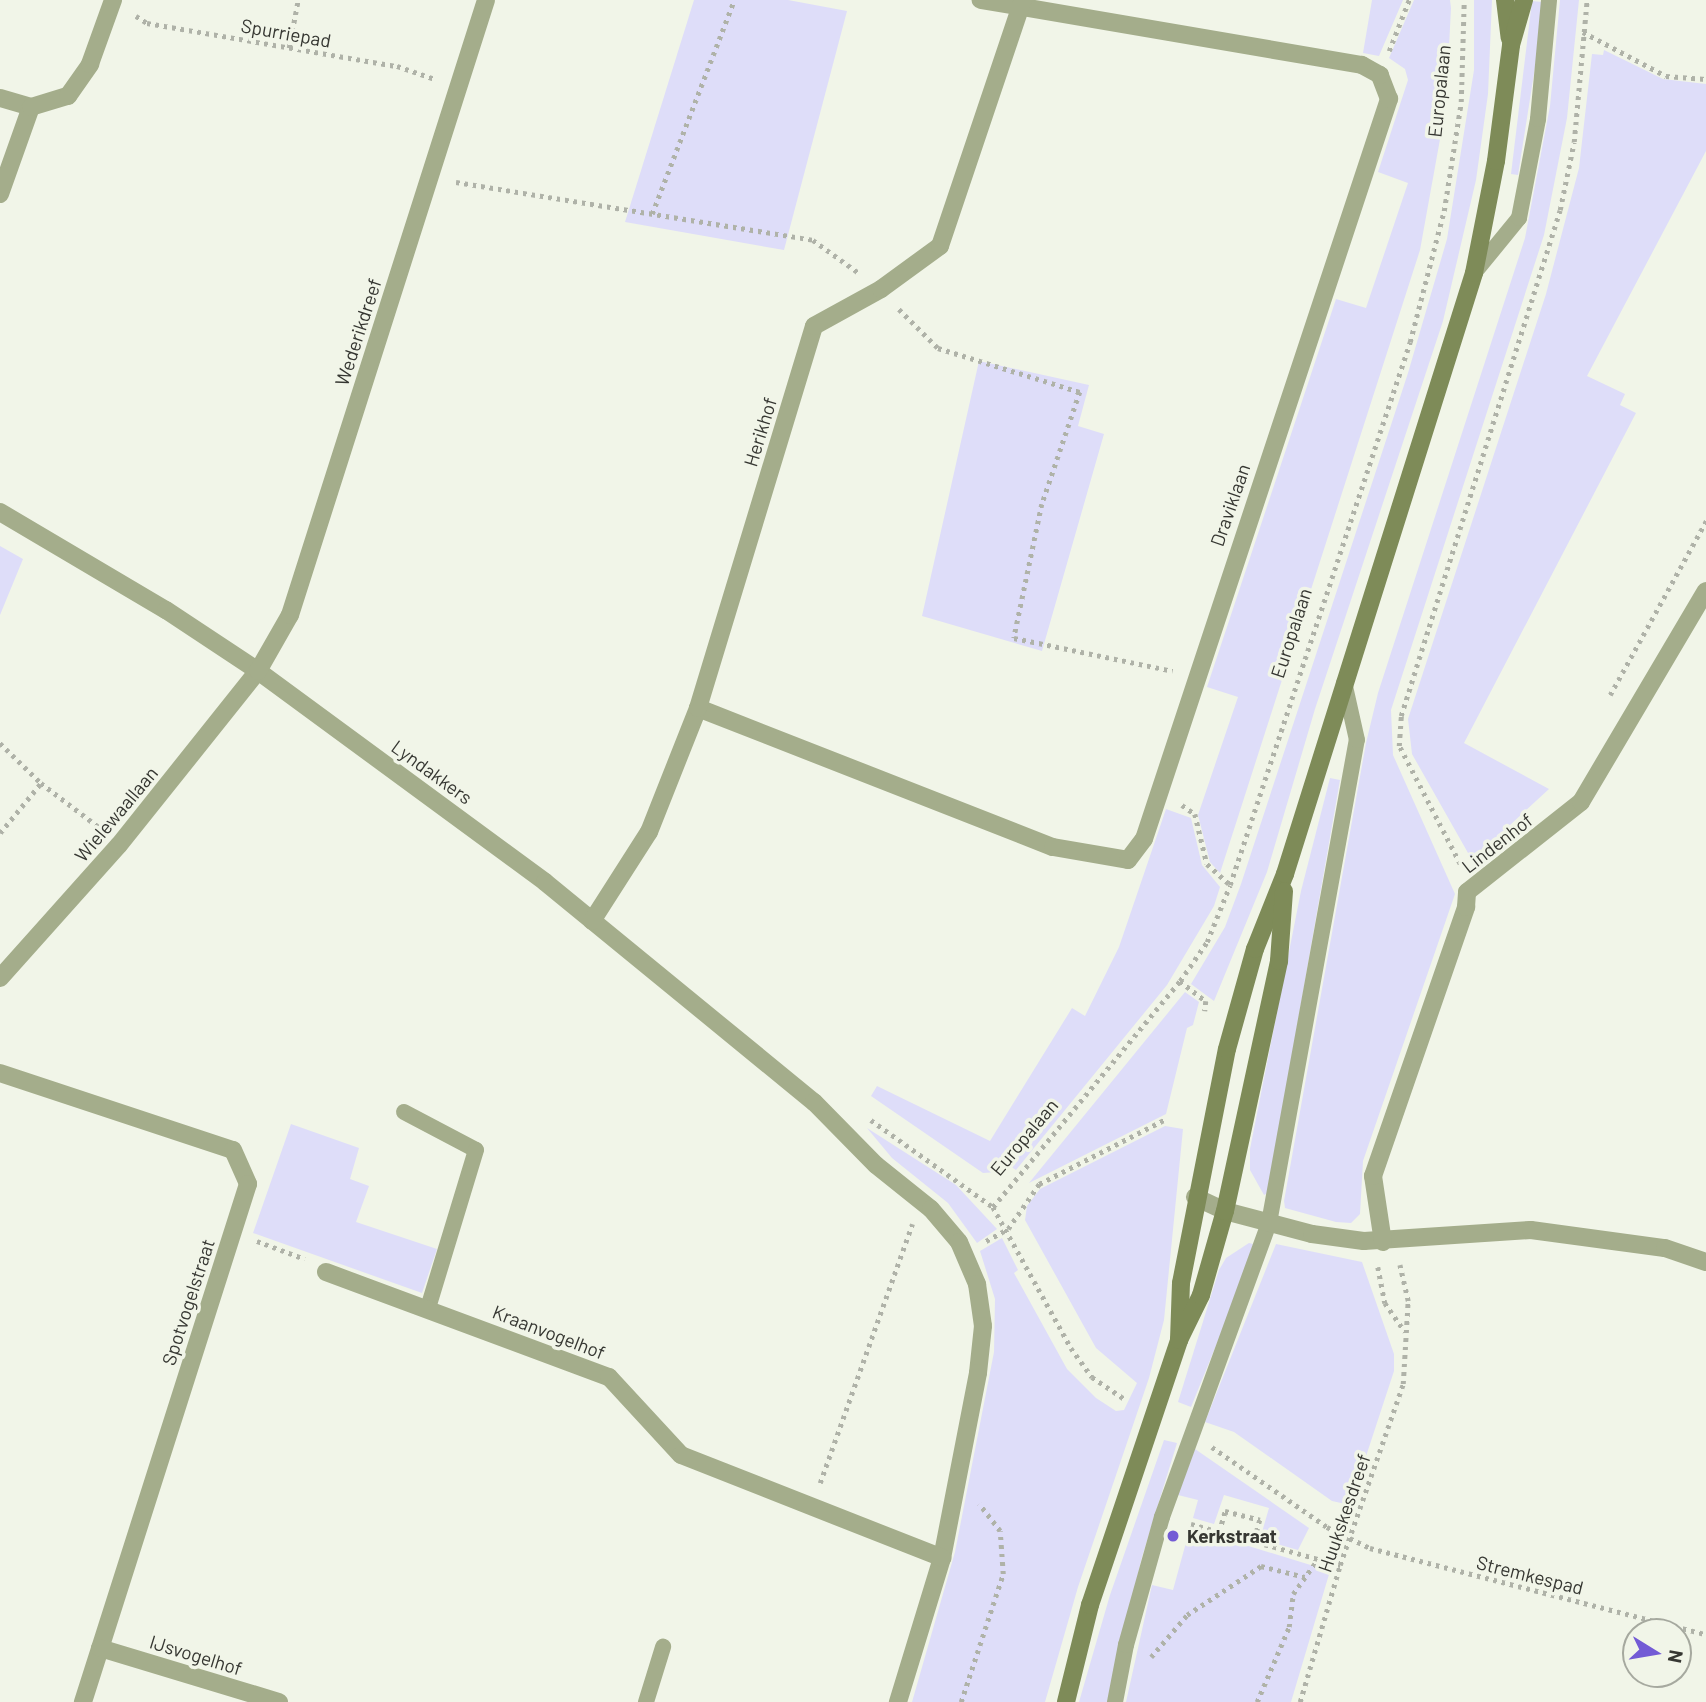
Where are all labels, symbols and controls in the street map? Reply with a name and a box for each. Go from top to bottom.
street label: Spurriepad [239,14,333,52]
street label: Europalaan [1423,44,1455,138]
street label: Wederikdreef [330,276,386,388]
street label: Herikhof [739,395,781,469]
street label: Draviklaan [1205,461,1255,549]
street label: Europalaan [1266,585,1316,681]
street label: Lyndakkers [387,735,477,809]
street label: Wielewaallaan [70,762,162,866]
street label: Lindenhof [1457,808,1537,878]
street label: Europalaan [985,1094,1063,1180]
street label: Spotvogelstraat [157,1236,219,1368]
street label: Kraanvogelhof [489,1300,609,1364]
street label: Huukskesdreef [1313,1451,1375,1575]
place label: Kerkstraat [1187,1525,1277,1547]
marker: Kerkstraat [1165,1528,1181,1544]
street label: Stremkespad [1474,1551,1586,1599]
north arrow [1622,1618,1692,1688]
street label: IJsvogelhof [147,1630,245,1680]
text: N [1664,1648,1689,1665]

